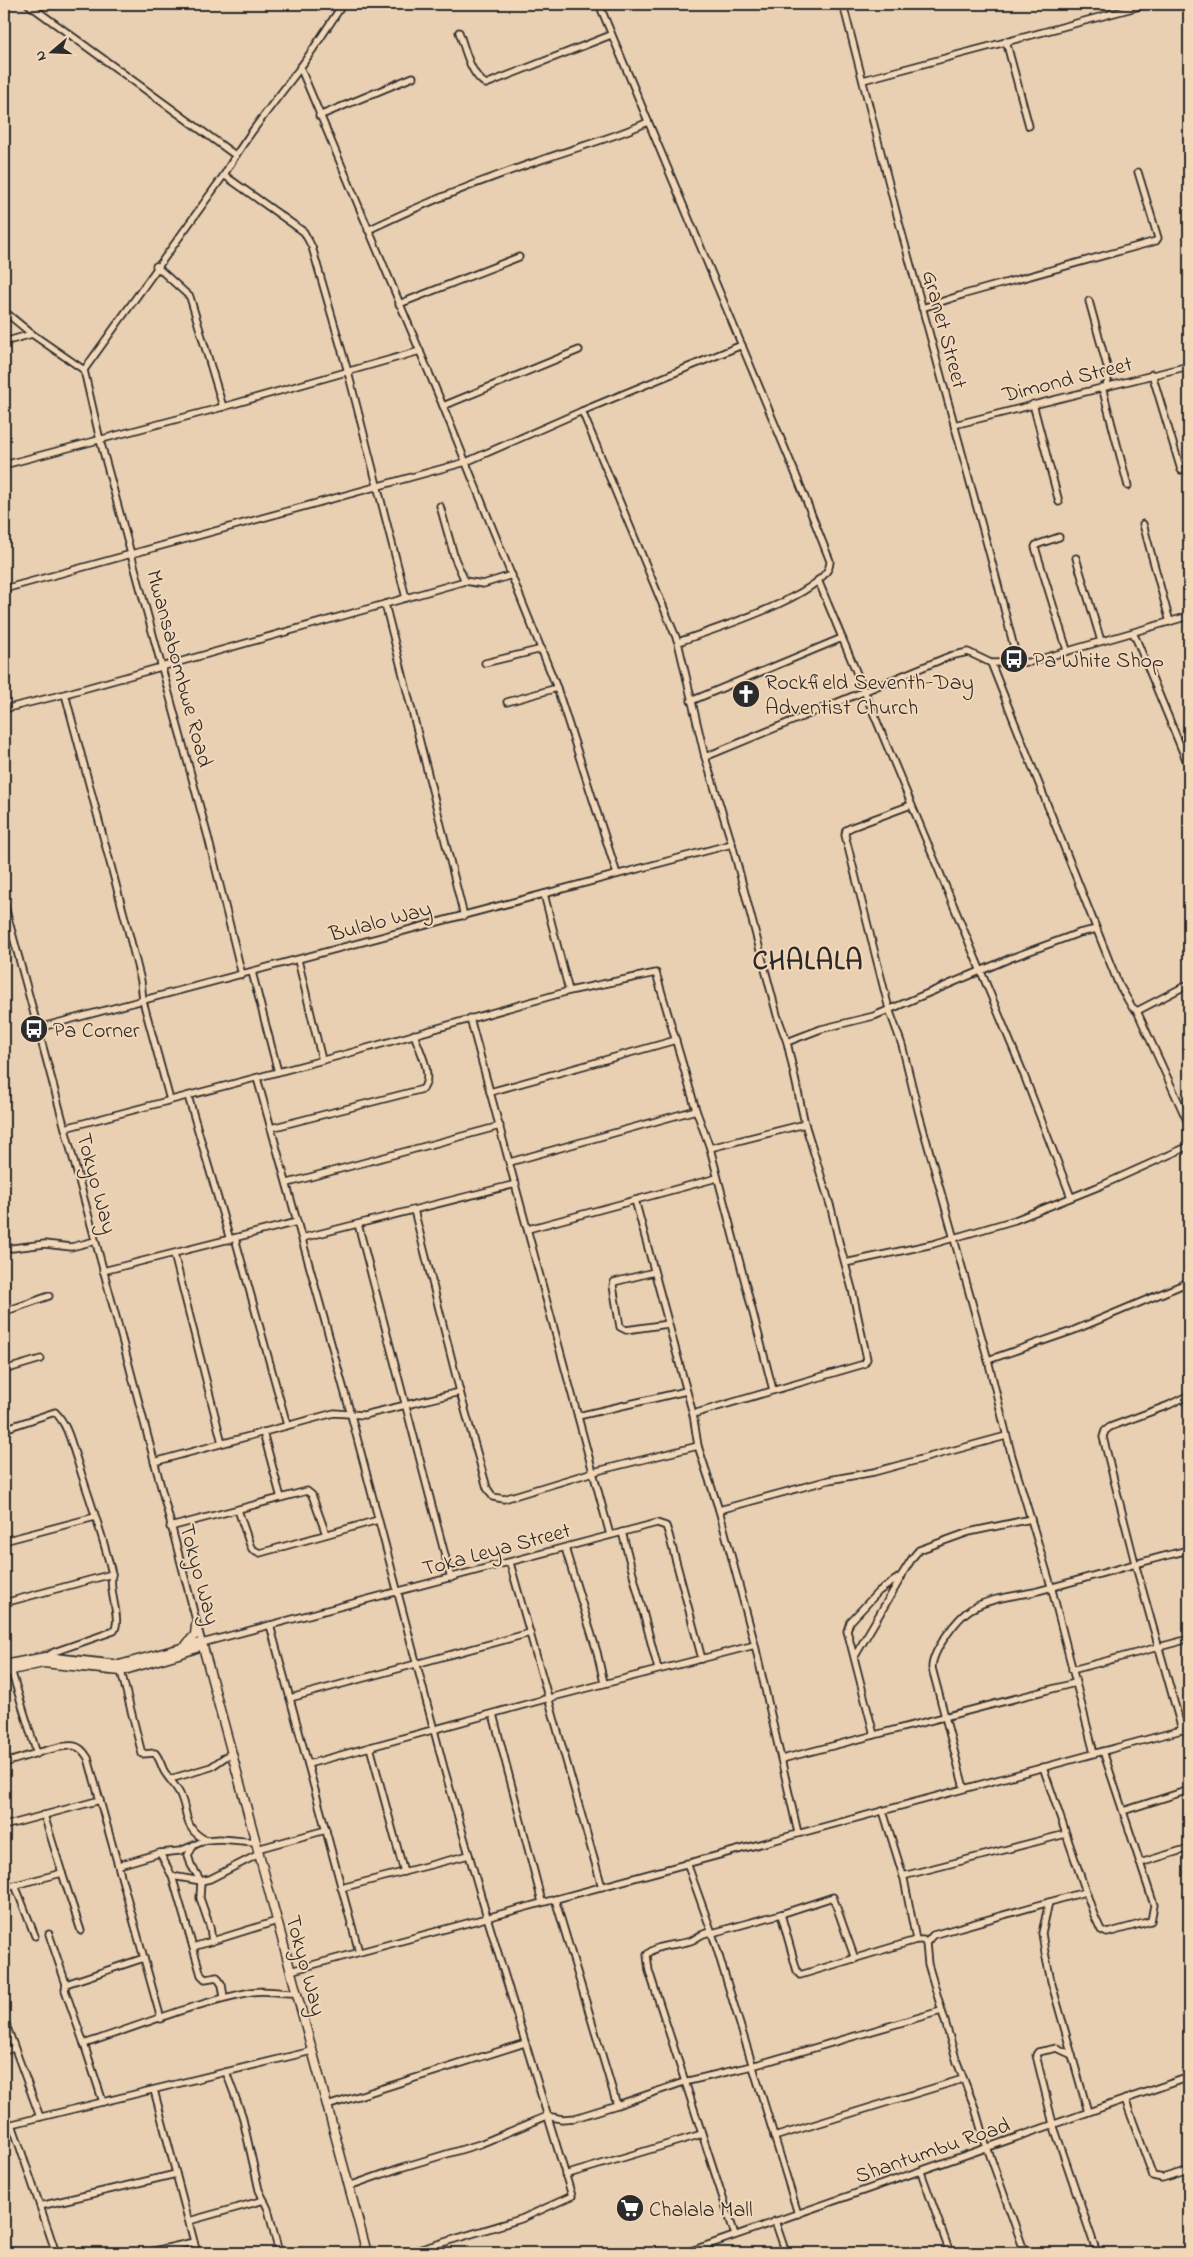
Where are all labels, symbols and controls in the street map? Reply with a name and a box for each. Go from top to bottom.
north arrow [28,28,78,78]
text: N [30,48,53,64]
street label: Granet Street [912,267,974,393]
street label: Dimond Street [998,349,1137,413]
street label: Mwansabombwe Road [136,567,220,771]
bus stop icon: Pa White Shop [999,644,1029,674]
place label: Pa White Shop [1033,646,1164,678]
place label: Rockfield Seventh-Day Adventist Church [765,668,974,725]
church icon: Rockfield Seventh-Day Adventist Church [731,679,761,709]
street label: Bulalo Way [325,894,436,953]
district label: CHALALA [752,942,864,983]
bus stop icon: Pa Corner [19,1014,49,1044]
place label: Pa Corner [53,1016,140,1048]
street label: Tokyo Way [65,1130,124,1238]
street label: Toka Leya Street [419,1516,575,1587]
street label: Tokyo Way [168,1521,227,1629]
street label: Tokyo Way [274,1912,333,2020]
street label: Shantumbu Road [851,2110,1015,2193]
supermarket icon: Chalala Mall [615,2193,645,2223]
place label: Chalala Mall [649,2195,753,2227]

